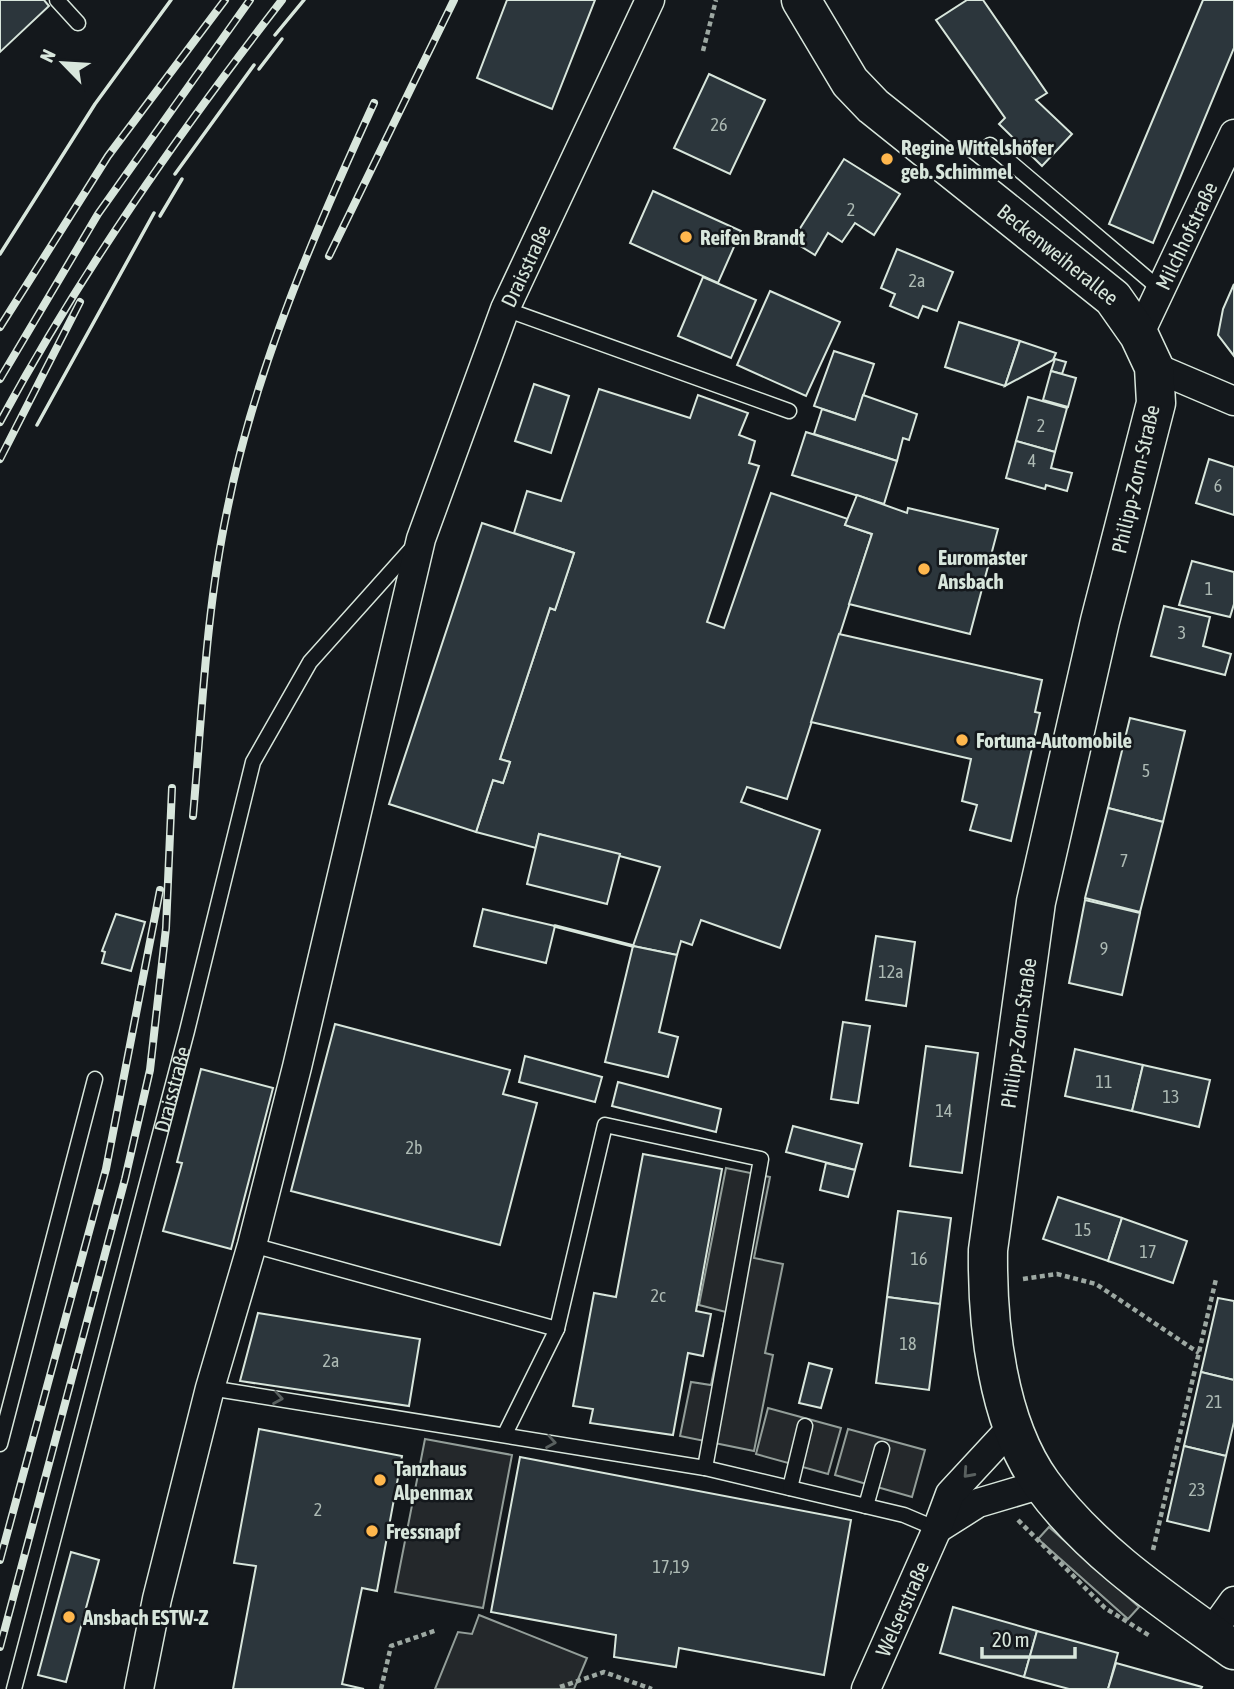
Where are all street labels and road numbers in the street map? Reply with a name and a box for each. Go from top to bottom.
street label: Milchhofstraße [1150,178,1222,293]
street label: Beckenweiherallee [993,199,1123,310]
street label: Draisstraße [496,221,555,311]
street label: Philipp-Zorn-Straße [1106,402,1164,556]
street label: Philipp-Zorn-Straße [996,956,1040,1110]
street label: Draisstraße [149,1044,194,1135]
street label: Welserstraße [870,1557,933,1660]

